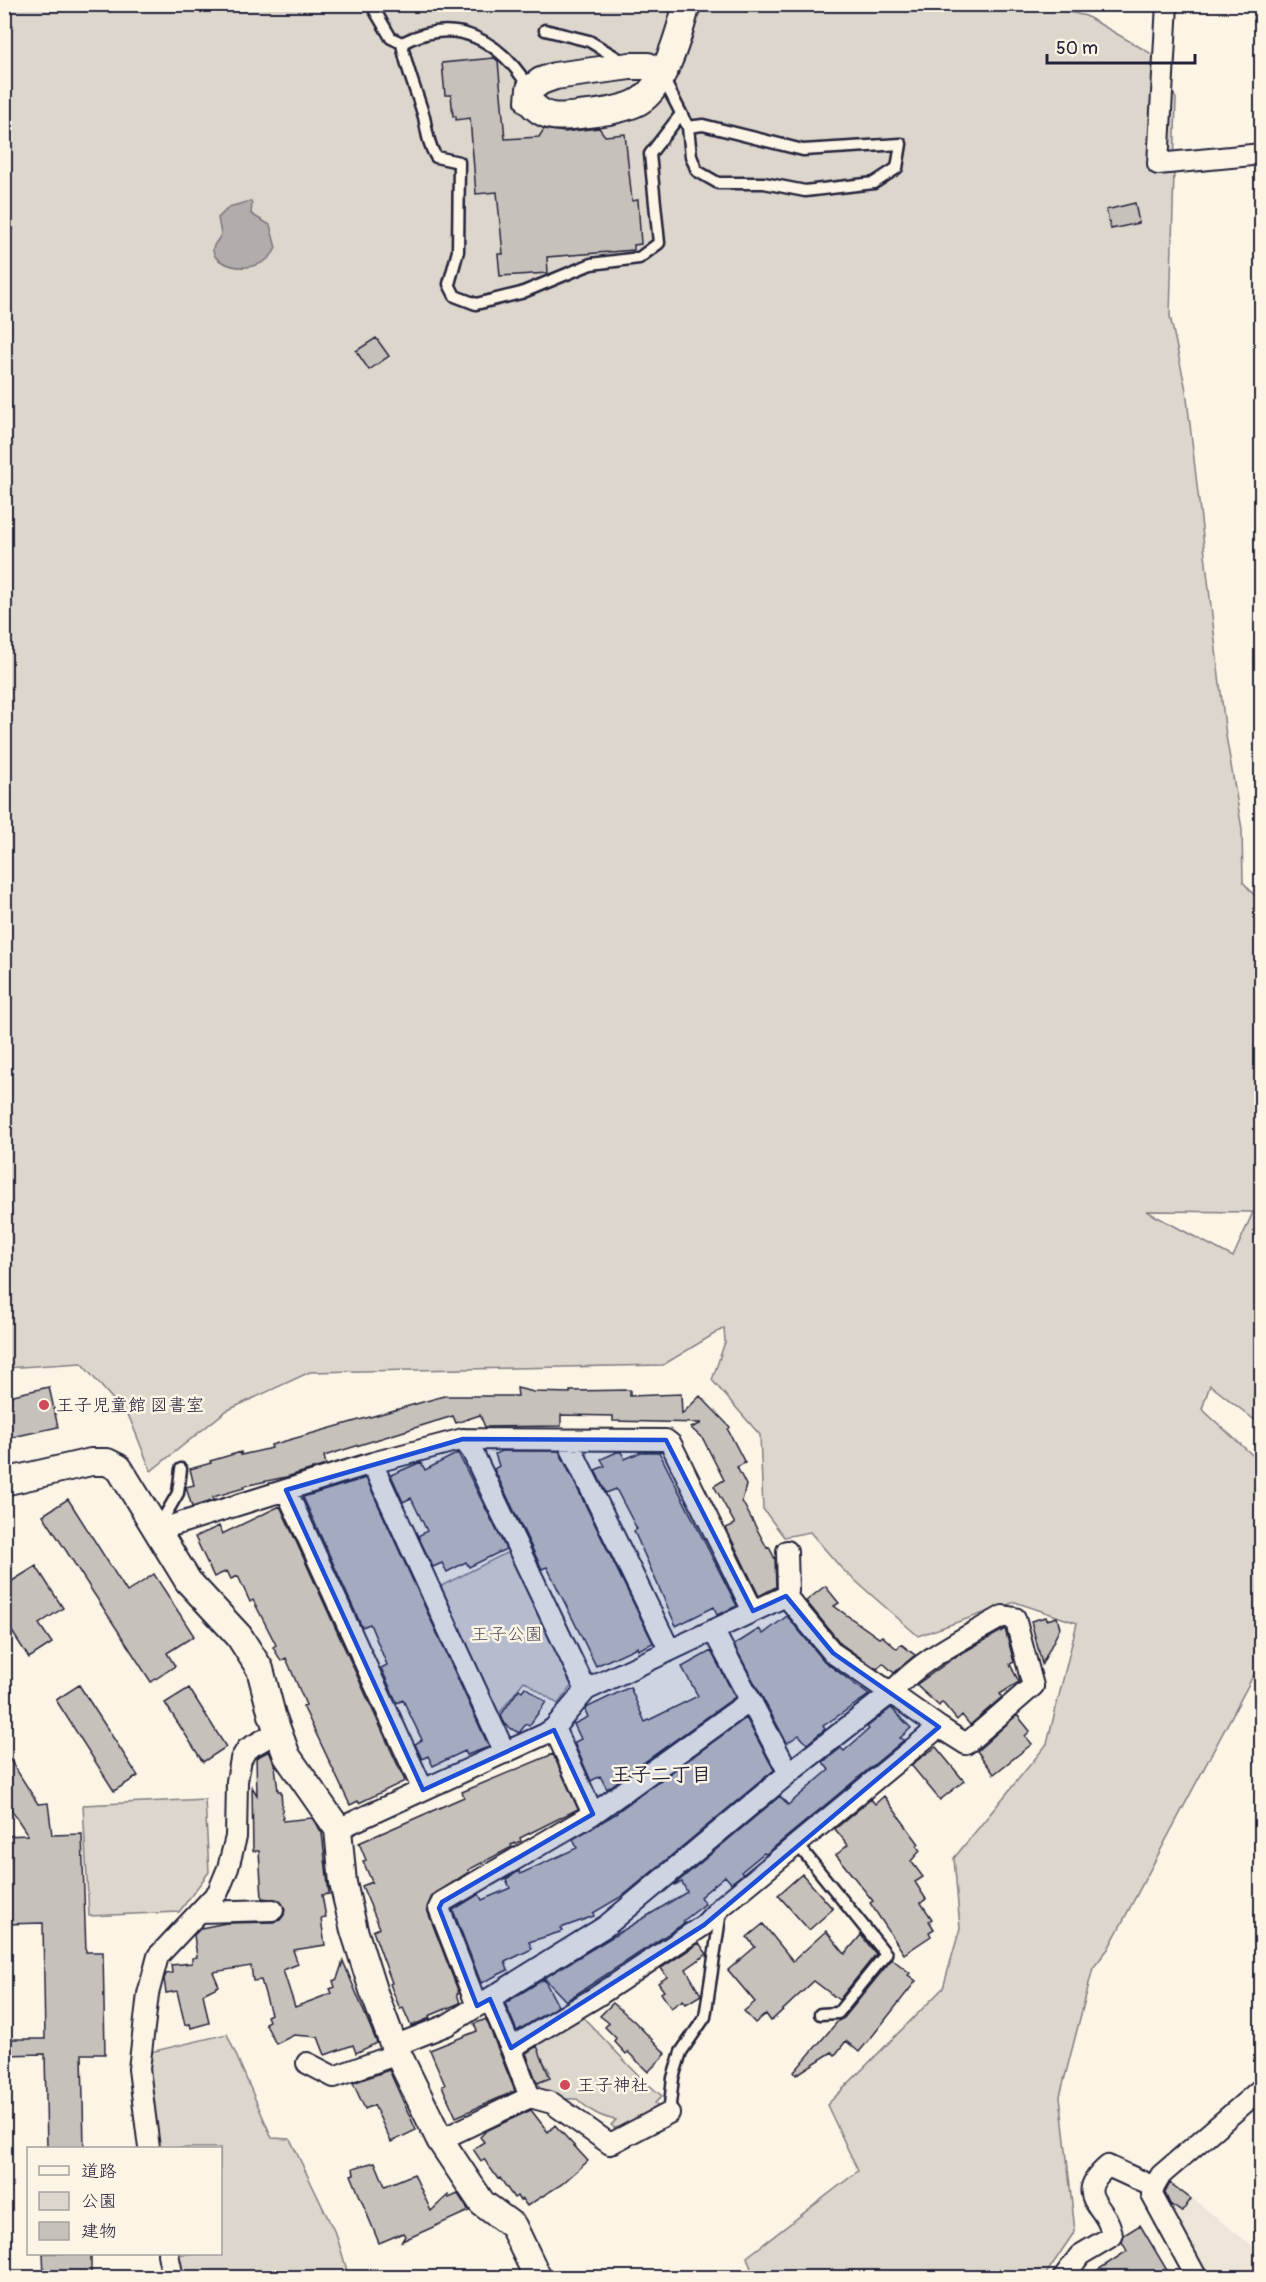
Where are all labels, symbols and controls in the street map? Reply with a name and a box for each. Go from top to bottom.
scale bar [1047,27,1196,65]
text: 50 m [1056,37,1098,60]
place label: 王子児童館 図書室 [56,1394,204,1417]
marker: 王子児童館 図書室 [37,1398,51,1412]
park label: 王子公園 [471,1623,543,1646]
district label: 王子二丁目 [611,1762,711,1787]
place label: 王子神社 [577,2074,649,2097]
marker: 王子神社 [558,2078,572,2092]
legend [27,2147,222,2255]
text: 道路 [81,2160,117,2183]
text: 公園 [81,2190,117,2213]
text: 建物 [81,2220,117,2243]

